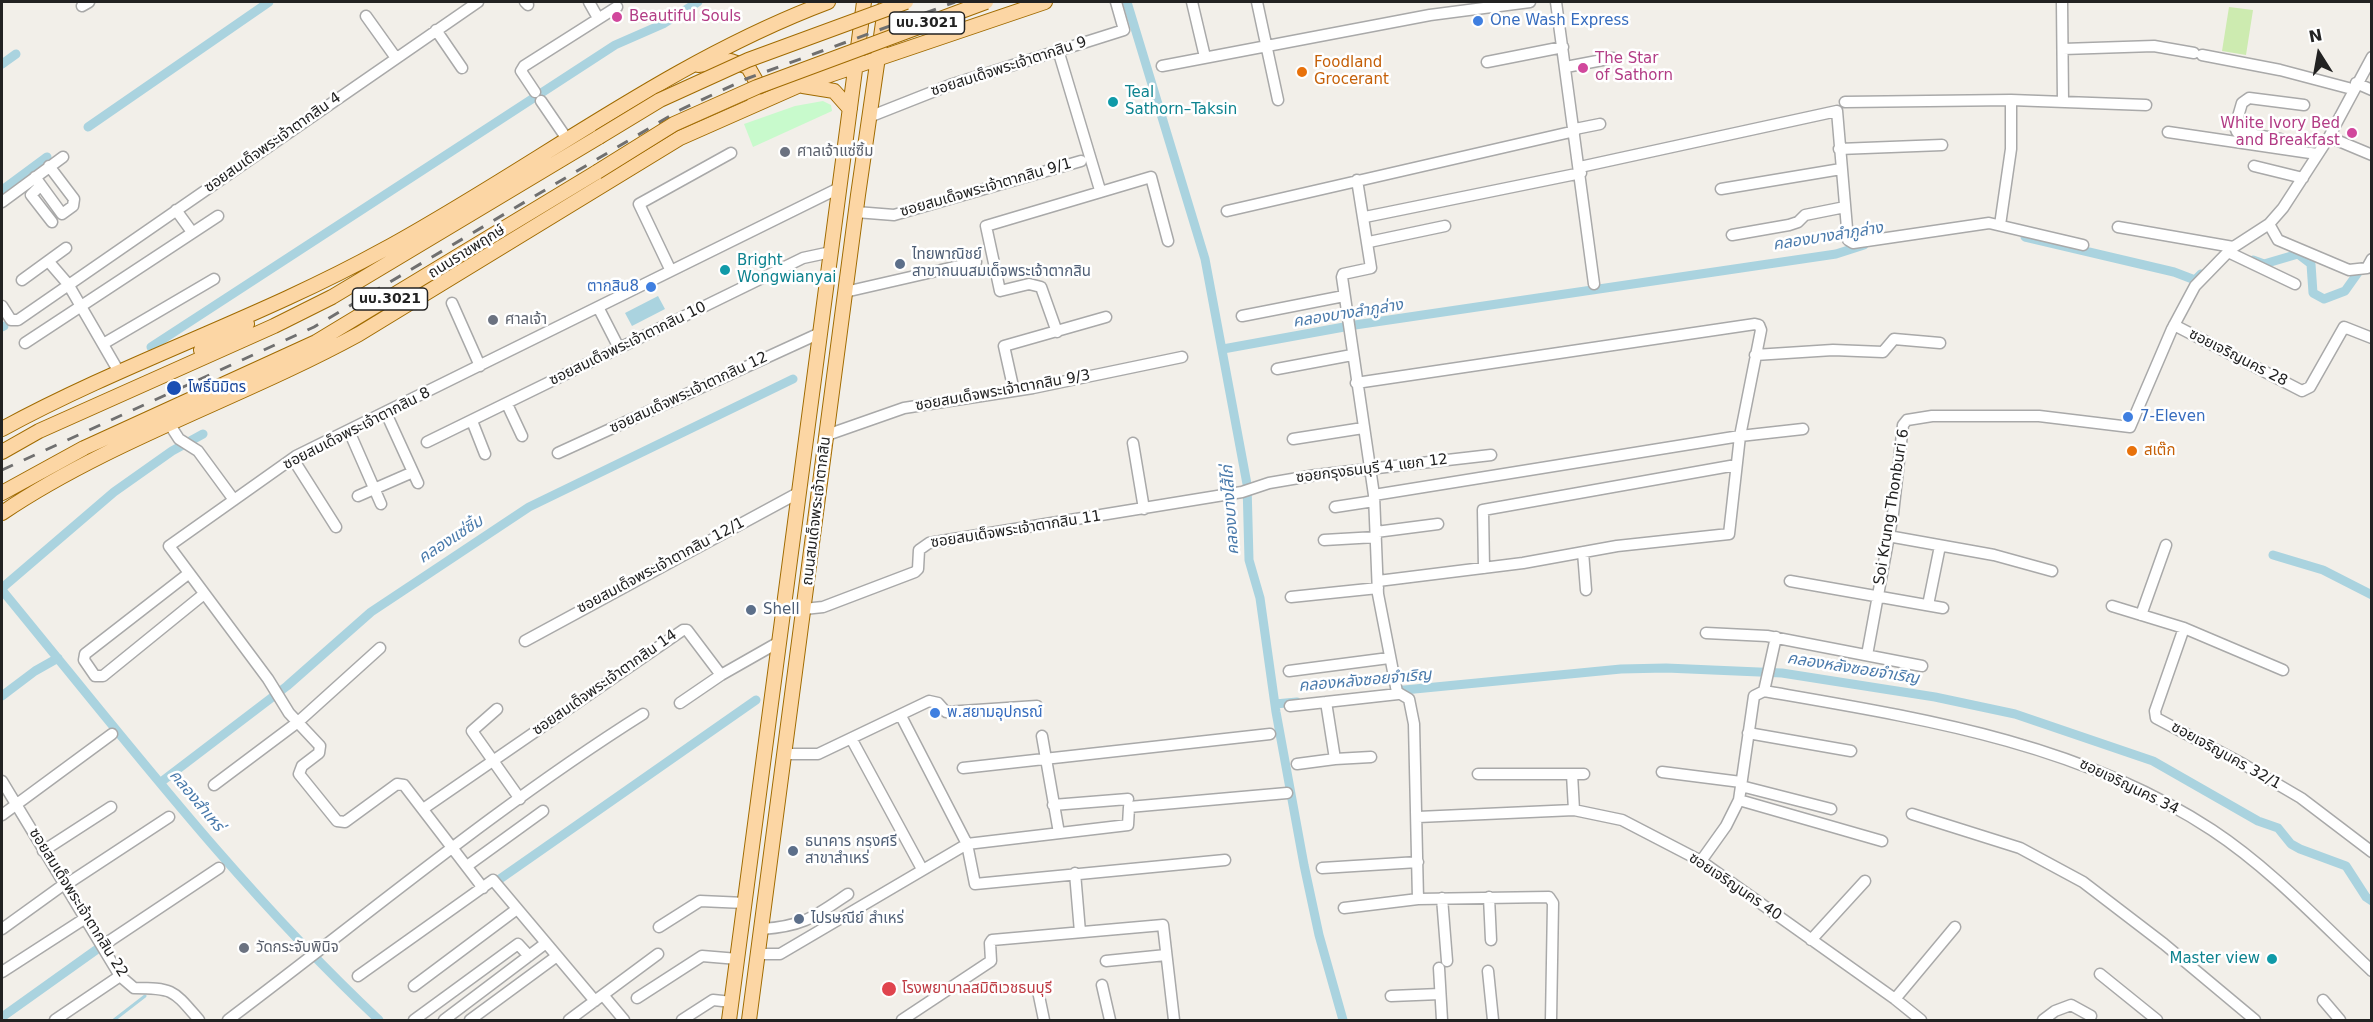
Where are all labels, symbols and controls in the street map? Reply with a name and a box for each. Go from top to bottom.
place label: Beautiful Souls [629,8,741,26]
marker: Beautiful Souls [610,10,624,24]
road number: นบ.3021 [890,12,964,34]
place label: One Wash Express [1490,12,1629,30]
marker: One Wash Express [1471,14,1485,28]
north arrow [2289,24,2349,84]
text: N [2307,25,2324,46]
street label: ซอยสมเด็จพระเจ้าตากสิน 9 [929,33,1089,101]
place label: The Star of Sathorn [1595,50,1673,85]
place label: Foodland Grocerant [1314,54,1389,89]
marker: The Star of Sathorn [1576,61,1590,75]
marker: Foodland Grocerant [1295,65,1309,79]
place label: Teal Sathorn–Taksin [1125,84,1237,119]
street label: ซอยสมเด็จพระเจ้าตากสิน 4 [201,89,345,197]
marker: Teal Sathorn–Taksin [1106,95,1120,109]
place label: White Ivory Bed and Breakfast [2220,115,2340,150]
marker: White Ivory Bed and Breakfast [2345,126,2359,140]
place label: ศาลเจ้าแซ่ซิ้ม [797,143,873,161]
marker: ศาลเจ้าแซ่ซิ้ม [778,145,792,159]
street label: ซอยสมเด็จพระเจ้าตากสิน 9/1 [898,155,1074,221]
water label: คลองบางลำภูล่าง [1772,219,1884,255]
street label: ถนนราชพฤกษ์ [425,221,509,283]
place label: ไทยพาณิชย์ สาขาถนนสมเด็จพระเจ้าตากสิน [912,246,1091,281]
place label: Bright Wongwianyai [737,252,837,287]
marker: ไทยพาณิชย์ สาขาถนนสมเด็จพระเจ้าตากสิน [893,257,907,271]
marker: Bright Wongwianyai [718,263,732,277]
place label: ตากสิน8 [587,278,639,296]
marker: ตากสิน8 [644,280,658,294]
road number: นบ.3021 [352,288,428,310]
water label: คลองบางลำภูล่าง [1292,296,1404,332]
street label: ซอยสมเด็จพระเจ้าตากสิน 10 [547,298,709,390]
place label: ศาลเจ้า [505,311,547,329]
marker: ศาลเจ้า [486,313,500,327]
street label: ซอยเจริญนคร 28 [2186,325,2290,391]
street label: ซอยสมเด็จพระเจ้าตากสิน 12 [607,348,771,438]
street label: ซอยสมเด็จพระเจ้าตากสิน 9/3 [914,367,1092,415]
marker: โพธิ์นิมิตร [165,379,183,397]
place label: โพธิ์นิมิตร [188,379,246,397]
street label: ซอยสมเด็จพระเจ้าตากสิน 8 [280,384,434,474]
place label: 7-Eleven [2140,408,2205,426]
marker: 7-Eleven [2121,410,2135,424]
street label: Soi Krung Thonburi 6 [1871,428,1913,586]
street label: ถนนสมเด็จพระเจ้าตากสิน [799,435,835,587]
place label: สเต๊ก [2144,442,2175,460]
marker: สเต๊ก [2125,444,2139,458]
street label: ซอยกรุงธนบุรี 4 แยก 12 [1295,451,1449,487]
water label: คลองบางไส้ไก่ [1218,465,1244,555]
street label: ซอยสมเด็จพระเจ้าตากสิน 11 [930,508,1102,552]
water label: คลองแซ่ซิ้ม [415,512,487,568]
street label: ซอยสมเด็จพระเจ้าตากสิน 12/1 [574,514,748,618]
place label: Shell [763,601,800,619]
marker: Shell [744,603,758,617]
street label: ซอยสมเด็จพระเจ้าตากสิน 14 [529,626,681,740]
water label: คลองหลังซอยจำเริญ [1786,649,1920,689]
water label: คลองหลังซอยจำเริญ [1298,666,1432,696]
place label: พ.สยามอุปกรณ์ [947,704,1043,722]
marker: พ.สยามอุปกรณ์ [928,706,942,720]
street label: ซอยเจริญนคร 32/1 [2168,718,2284,794]
street label: ซอยเจริญนคร 34 [2076,755,2182,819]
water label: คลองสำเหร่ [165,766,227,836]
street label: ซอยสมเด็จพระเจ้าตากสิน 22 [25,825,131,981]
place label: ธนาคาร กรุงศรี สาขาสำเหร่ [805,833,897,868]
marker: ธนาคาร กรุงศรี สาขาสำเหร่ [786,844,800,858]
street label: ซอยเจริญนคร 40 [1685,849,1785,925]
place label: ไปรษณีย์ สำเหร่ [811,910,904,928]
marker: ไปรษณีย์ สำเหร่ [792,912,806,926]
place label: วัดกระจับพินิจ [256,939,339,957]
marker: วัดกระจับพินิจ [237,941,251,955]
place label: Master view [2169,950,2260,968]
marker: Master view [2265,952,2279,966]
marker: โรงพยาบาลสมิติเวชธนบุรี [880,980,898,998]
place label: โรงพยาบาลสมิติเวชธนบุรี [902,980,1052,998]

